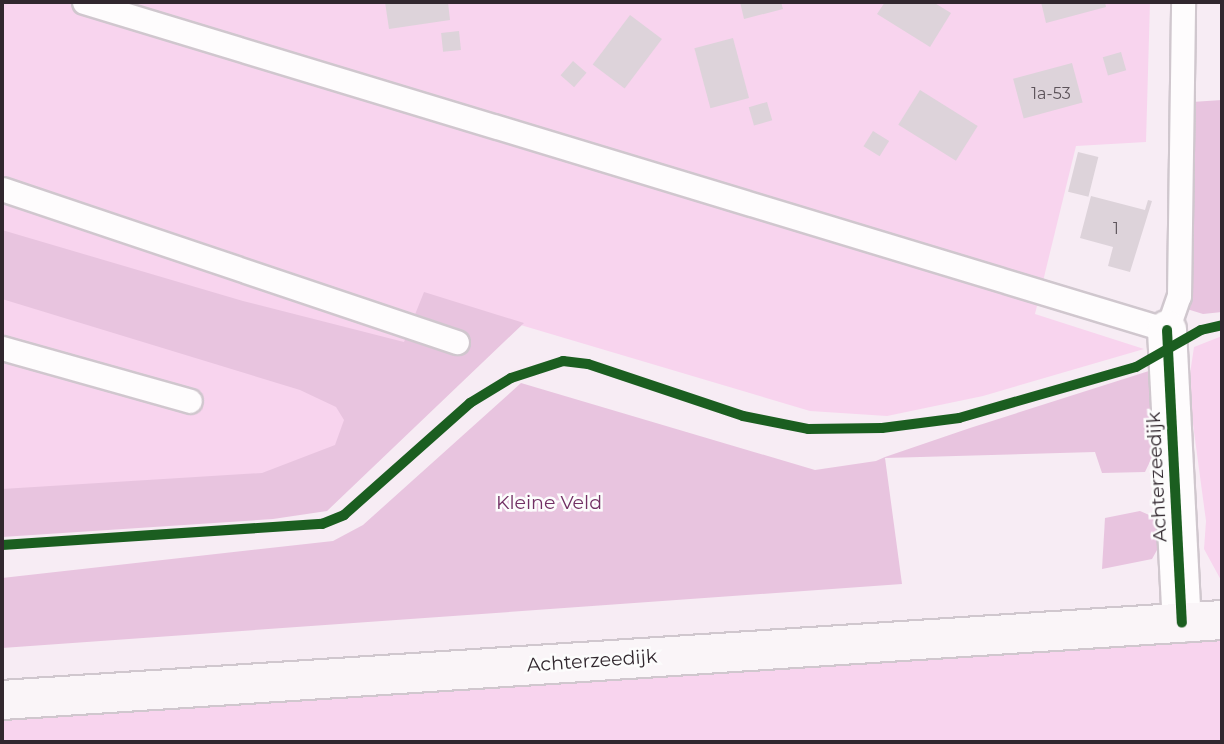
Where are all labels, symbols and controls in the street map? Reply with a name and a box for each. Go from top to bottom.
house number: 1a-53 [1031,84,1071,104]
house number: 1 [1113,219,1119,239]
street label: Achterzeedijk [1142,411,1172,543]
park label: Kleine Veld [496,492,602,514]
street label: Achterzeedijk [526,645,658,677]

